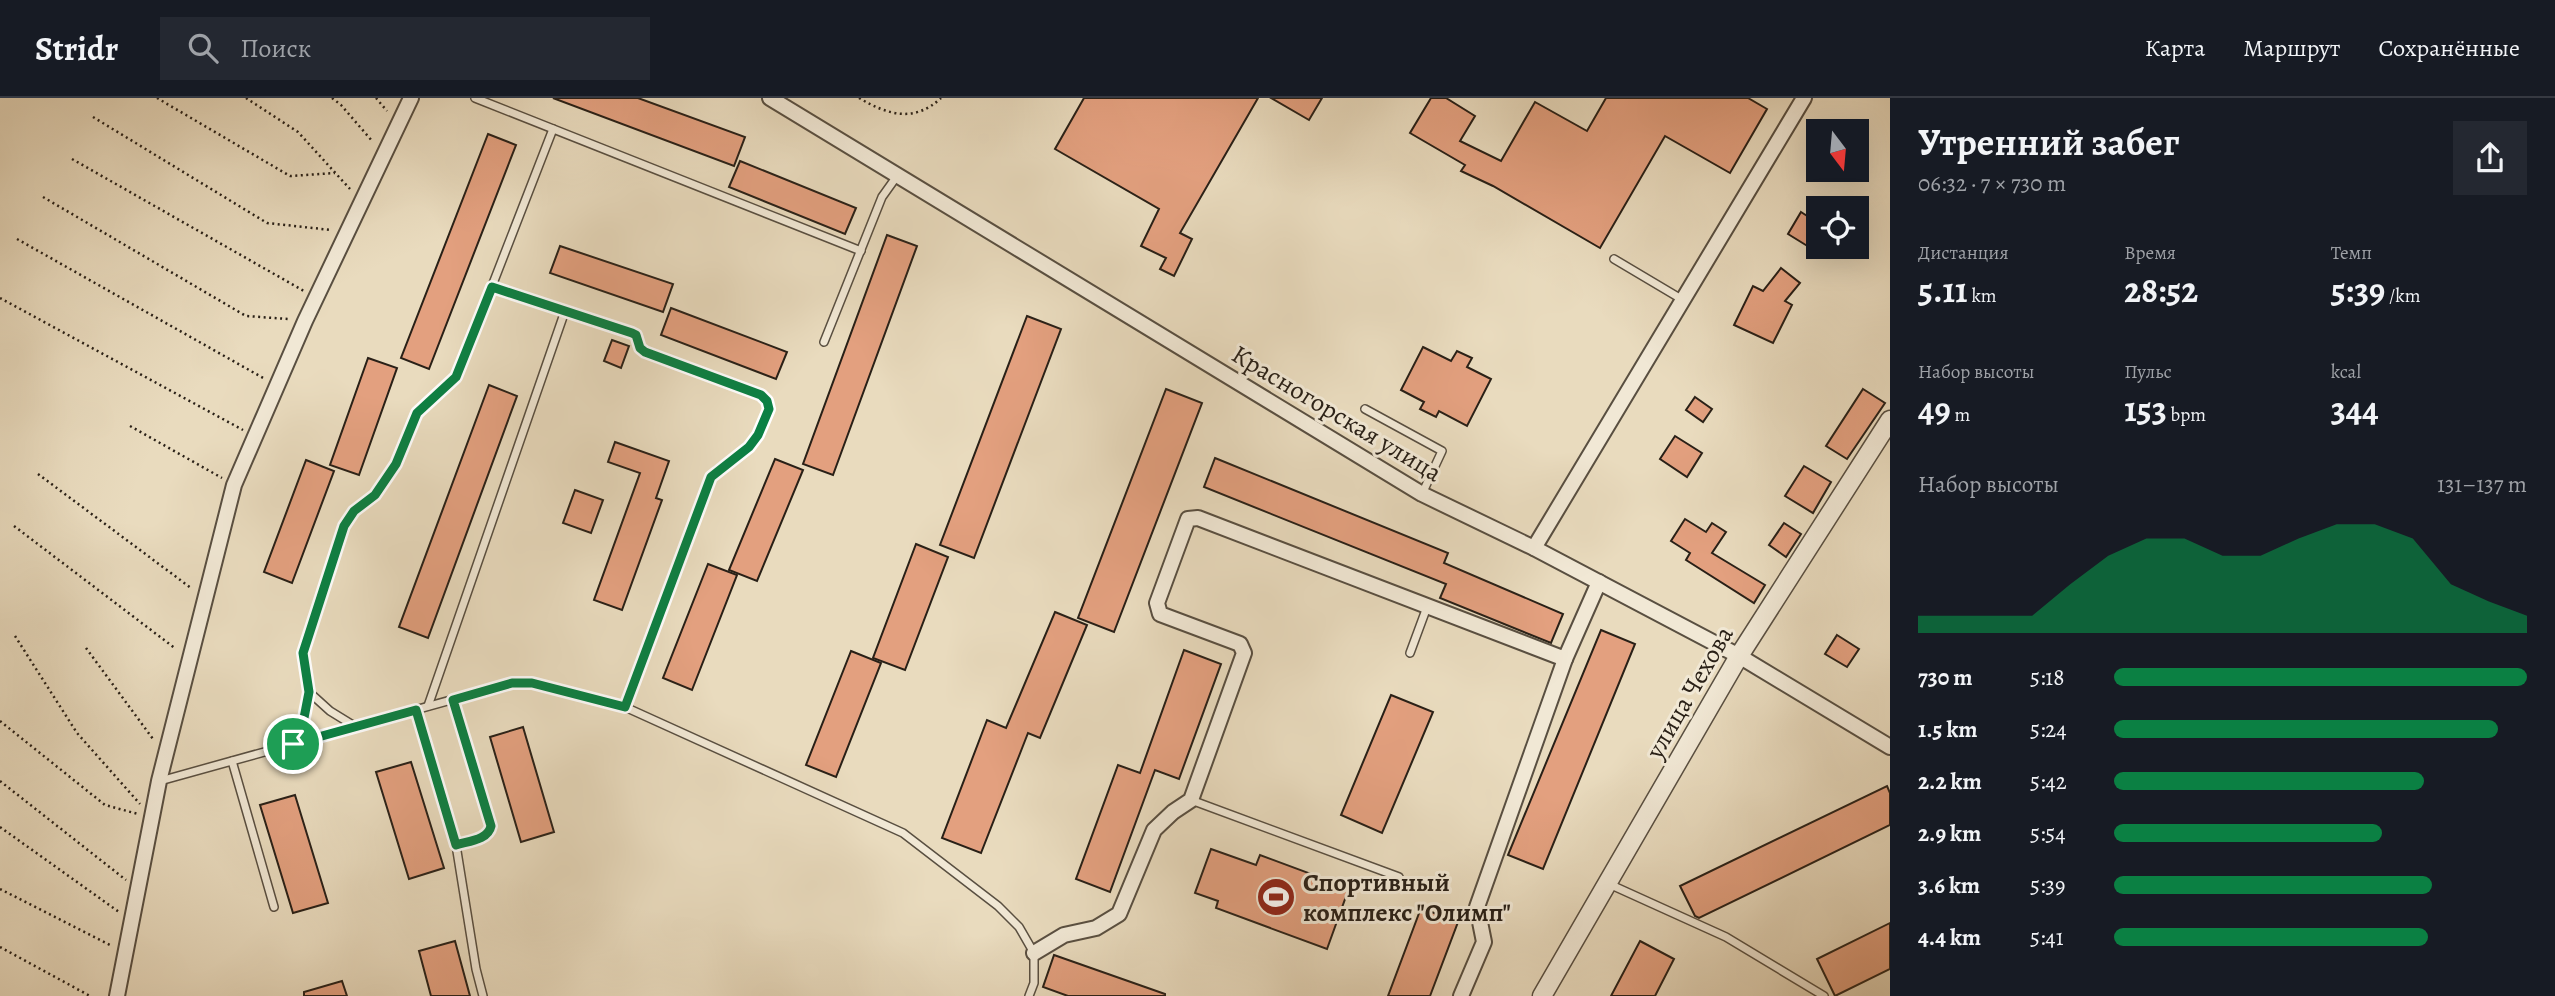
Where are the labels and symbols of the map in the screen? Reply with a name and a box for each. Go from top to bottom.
north arrow [1806,119,1869,182]
street label: Красногорская улица [1225,337,1448,490]
street label: улица Чехова [1637,620,1741,766]
pin [263,714,323,774]
place label: Спортивный комплекс "Олимп" [1303,865,1511,930]
sports icon: Спортивный комплекс "Олимп" [1255,876,1297,918]

